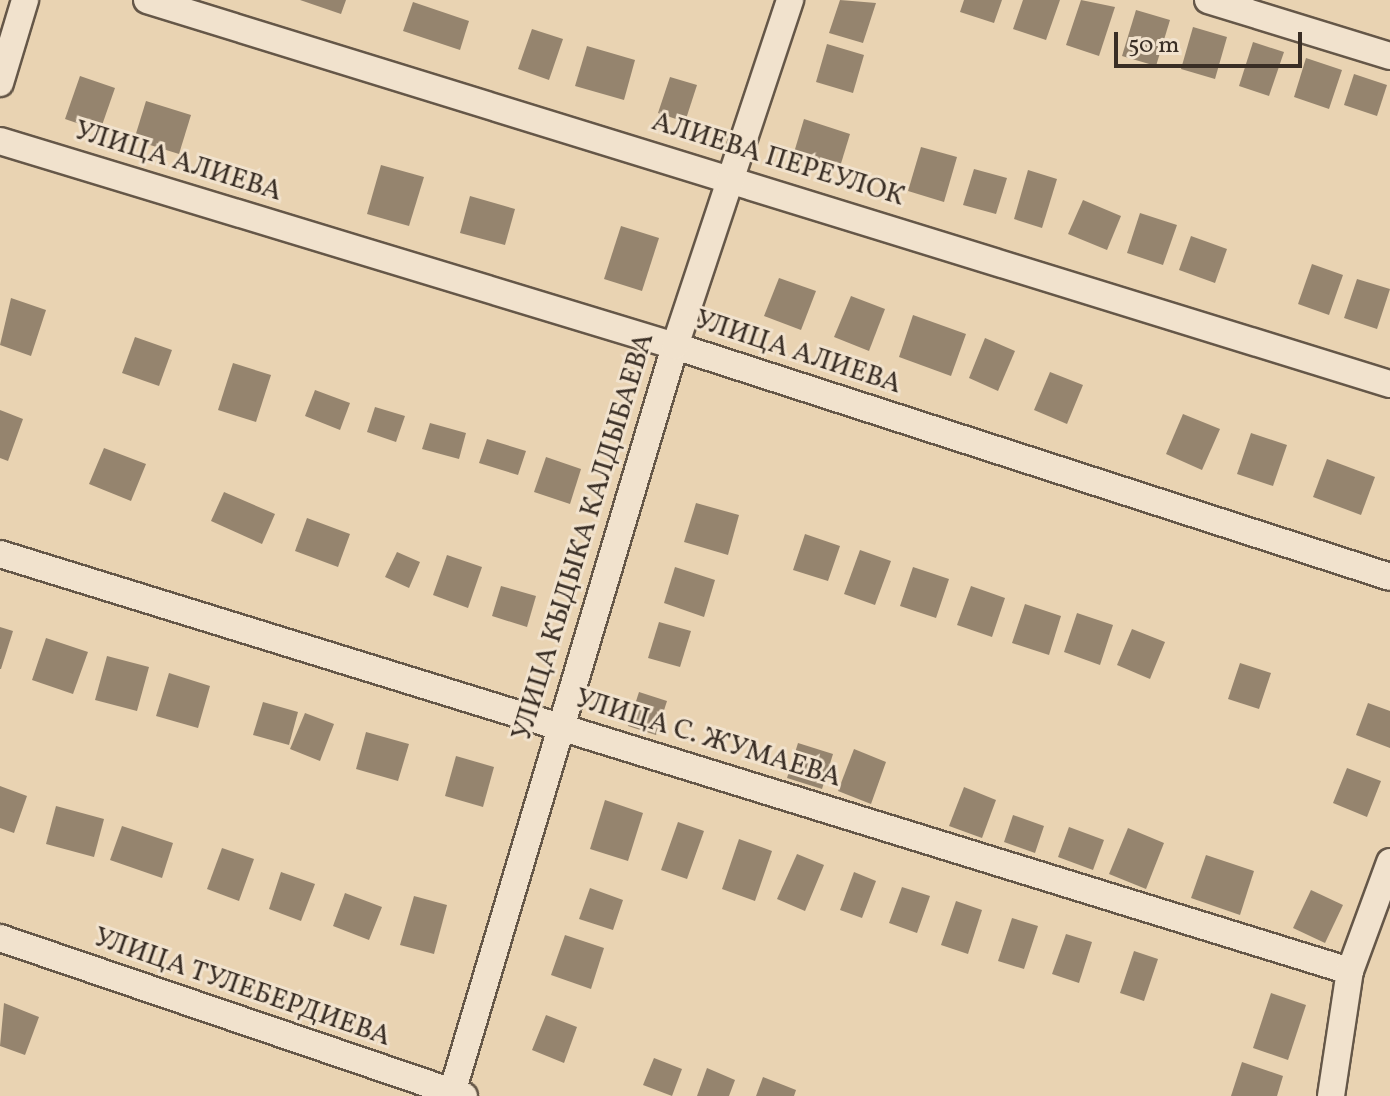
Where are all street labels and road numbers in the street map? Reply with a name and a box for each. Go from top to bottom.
street label: АЛИЕВА ПЕРЕУЛОК [648,106,908,214]
street label: УЛИЦА АЛИЕВА [70,114,286,210]
street label: УЛИЦА АЛИЕВА [690,304,906,402]
street label: УЛИЦА КЫДЫКА КАЛДЫБАЕВА [506,329,662,745]
street label: УЛИЦА С. ЖУМАЕВА [571,682,845,796]
street label: УЛИЦА ТУЛЕБЕРДИЕВА [89,921,395,1055]

